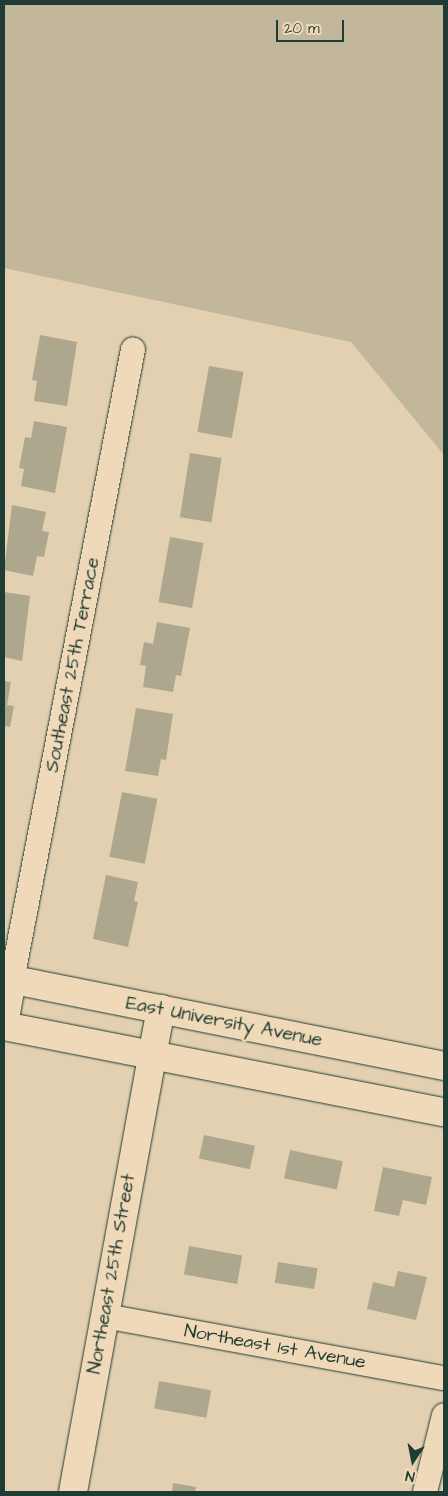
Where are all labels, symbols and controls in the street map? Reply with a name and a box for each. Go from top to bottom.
scale bar [278,10,346,42]
text: 20 m [284,18,320,39]
street label: Southeast 25th Terrace [41,556,105,774]
street label: East University Avenue [124,992,324,1052]
street label: Northeast 25th Street [83,1172,141,1376]
street label: Northeast 1st Avenue [182,1320,368,1374]
north arrow [388,1436,438,1486]
text: N [404,1465,416,1486]

